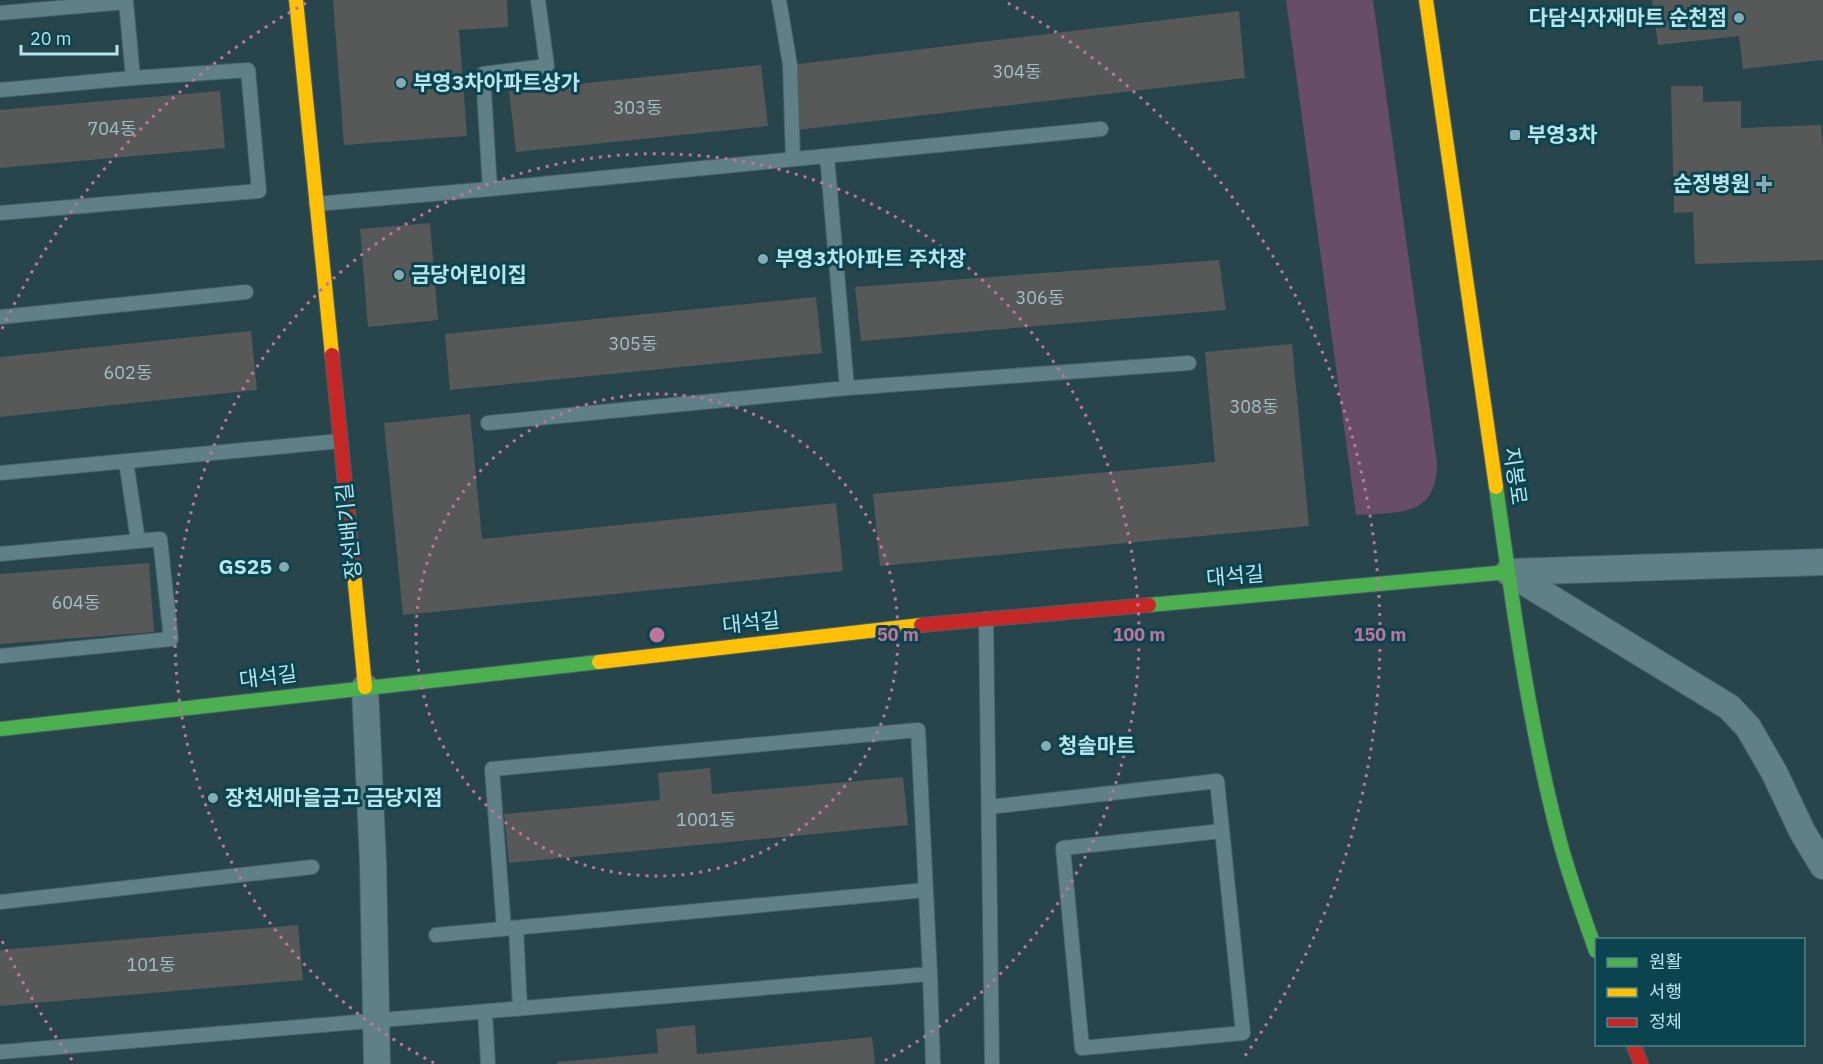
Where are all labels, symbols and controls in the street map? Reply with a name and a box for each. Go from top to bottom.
place label: 다담식자재마트 순천점 [1529,3,1727,31]
marker: 다담식자재마트 순천점 [1732,11,1746,25]
scale bar [21,18,117,56]
text: 20 m [30,27,72,50]
house number: 304동 [993,60,1041,83]
place label: 부영3차아파트상가 [413,68,580,96]
marker: 부영3차아파트상가 [394,76,408,90]
house number: 303동 [614,96,662,119]
house number: 704동 [88,117,136,140]
place label: 부영3차 [1527,120,1598,148]
marker: 부영3차 [1508,128,1522,142]
place label: 순정병원 [1673,169,1750,197]
marker: 순정병원 [1755,175,1773,193]
place label: 부영3차아파트 주차장 [775,244,966,272]
marker: 부영3차아파트 주차장 [756,252,770,266]
place label: 금당어린이집 [411,260,527,288]
marker: 금당어린이집 [392,268,406,282]
house number: 306동 [1016,286,1064,309]
house number: 305동 [609,332,657,355]
house number: 602동 [104,361,152,384]
house number: 308동 [1230,395,1278,418]
street label: 지봉로 [1498,445,1534,507]
street label: 장선배기길 [329,482,367,581]
place label: GS25 [219,552,272,580]
street label: 대석길 [1205,559,1265,591]
marker: GS25 [277,560,291,574]
house number: 604동 [52,591,100,614]
street label: 대석길 [721,605,781,639]
text: 50 m [877,623,919,646]
text: 100 m [1113,623,1165,646]
text: 150 m [1354,623,1406,646]
centre of rings [647,625,667,645]
street label: 대석길 [237,659,298,693]
place label: 청솔마트 [1058,731,1135,759]
marker: 청솔마트 [1039,739,1053,753]
place label: 장천새마을금고 금당지점 [225,783,442,811]
marker: 장천새마을금고 금당지점 [206,791,220,805]
house number: 1001동 [676,808,736,831]
legend [1595,938,1805,1046]
text: 원활 [1649,950,1682,973]
house number: 101동 [127,953,175,976]
text: 서행 [1649,980,1682,1003]
text: 정체 [1649,1010,1682,1033]

